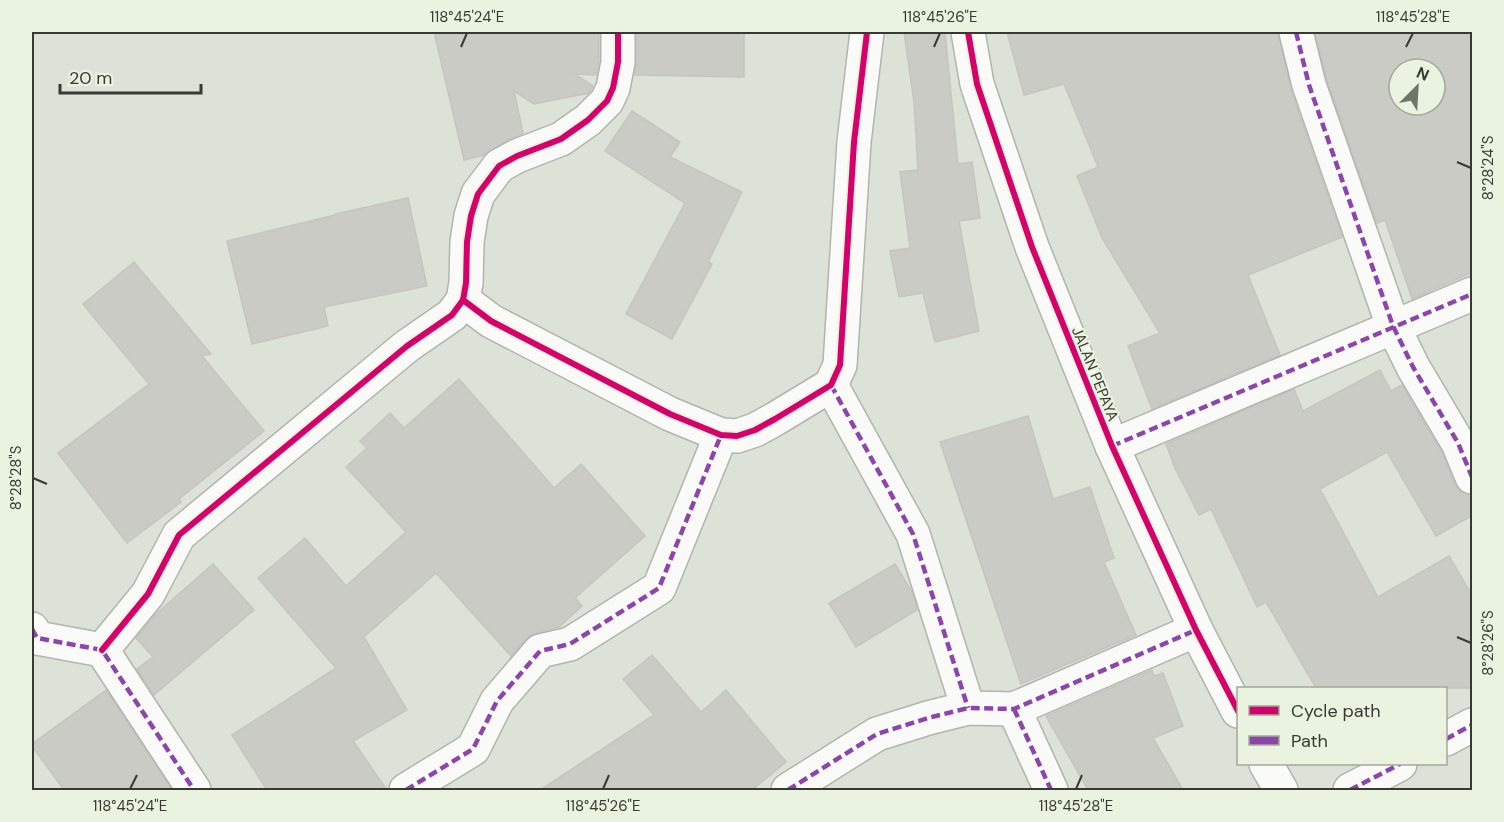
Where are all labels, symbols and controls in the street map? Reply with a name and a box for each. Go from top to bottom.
text: 118°45'24"E [430,7,504,27]
text: 118°45'26"E [903,7,977,27]
text: 118°45'28"E [1376,7,1450,27]
scale bar [60,57,201,95]
north arrow [1387,57,1447,117]
text: N [1413,62,1432,86]
text: 20 m [69,66,112,90]
text: 8°28'24"S [1478,135,1498,200]
street label: JALAN PEPAYA [1067,324,1123,424]
text: 8°28'28"S [6,445,26,510]
text: 8°28'26"S [1478,610,1498,676]
legend [1237,687,1447,765]
text: Cycle path [1291,699,1381,723]
text: Path [1291,729,1328,753]
text: 118°45'24"E [93,796,167,816]
text: 118°45'26"E [566,796,640,816]
text: 118°45'28"E [1039,796,1113,816]

